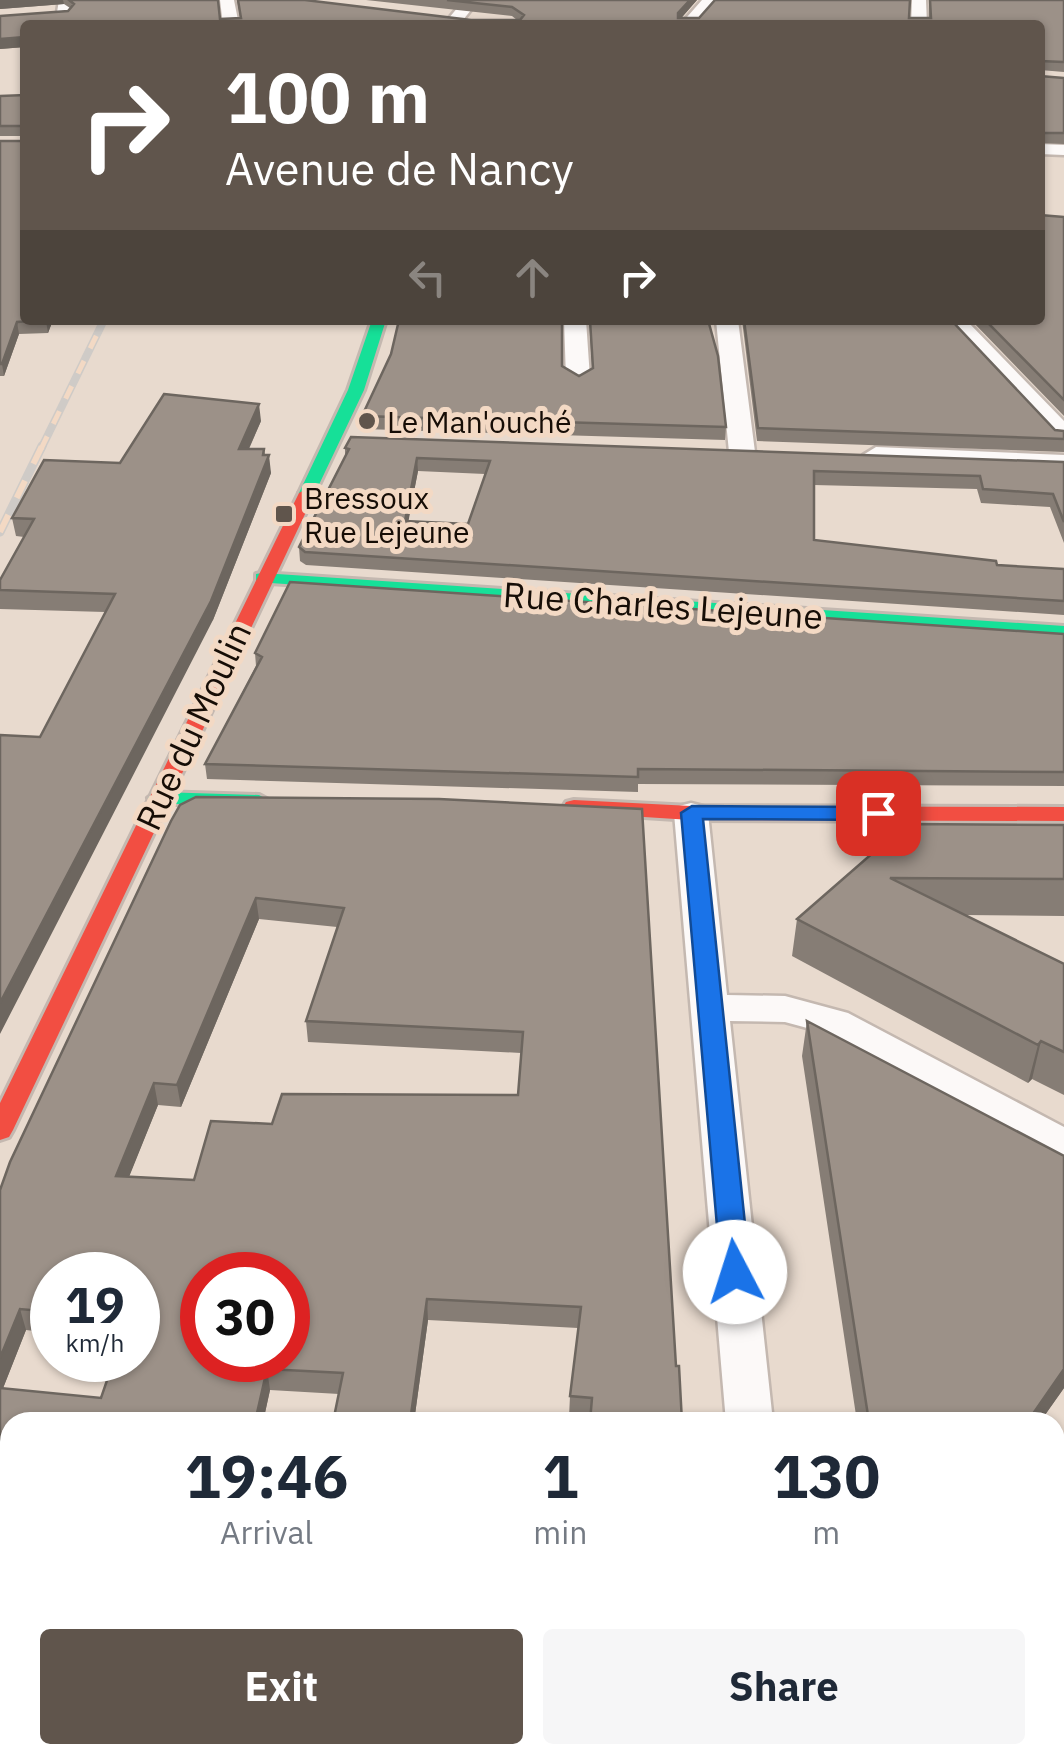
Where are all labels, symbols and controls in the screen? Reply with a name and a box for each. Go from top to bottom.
text: 100 m [225,51,430,142]
icon: right [60,60,190,190]
text: Avenue de Nancy [225,139,574,197]
icon: left [400,250,455,305]
icon: ahead [505,250,560,305]
icon: right [610,250,665,305]
place label: Le Man'ouché [387,402,571,441]
marker: Le Man'ouché [356,410,378,432]
place label: Bressoux Rue Lejeune [304,478,470,551]
marker: Bressoux Rue Lejeune [273,503,295,525]
street label: Rue Charles Lejeune [502,571,824,639]
street label: Rue du Moulin [125,615,261,837]
pin [836,771,921,856]
icon: arrive [851,786,906,841]
position arrow [683,1220,787,1324]
speed limit sign: 30 [180,1252,310,1382]
text: 19 [65,1272,125,1337]
text: km/h [66,1326,124,1359]
text: 19:46 [185,1436,349,1515]
text: 1 [542,1436,578,1515]
text: 130 [772,1436,880,1515]
text: Arrival [220,1511,313,1553]
text: min [533,1511,587,1553]
text: m [812,1511,840,1553]
button: Exit [40,1629,523,1744]
button: Share [543,1629,1025,1744]

